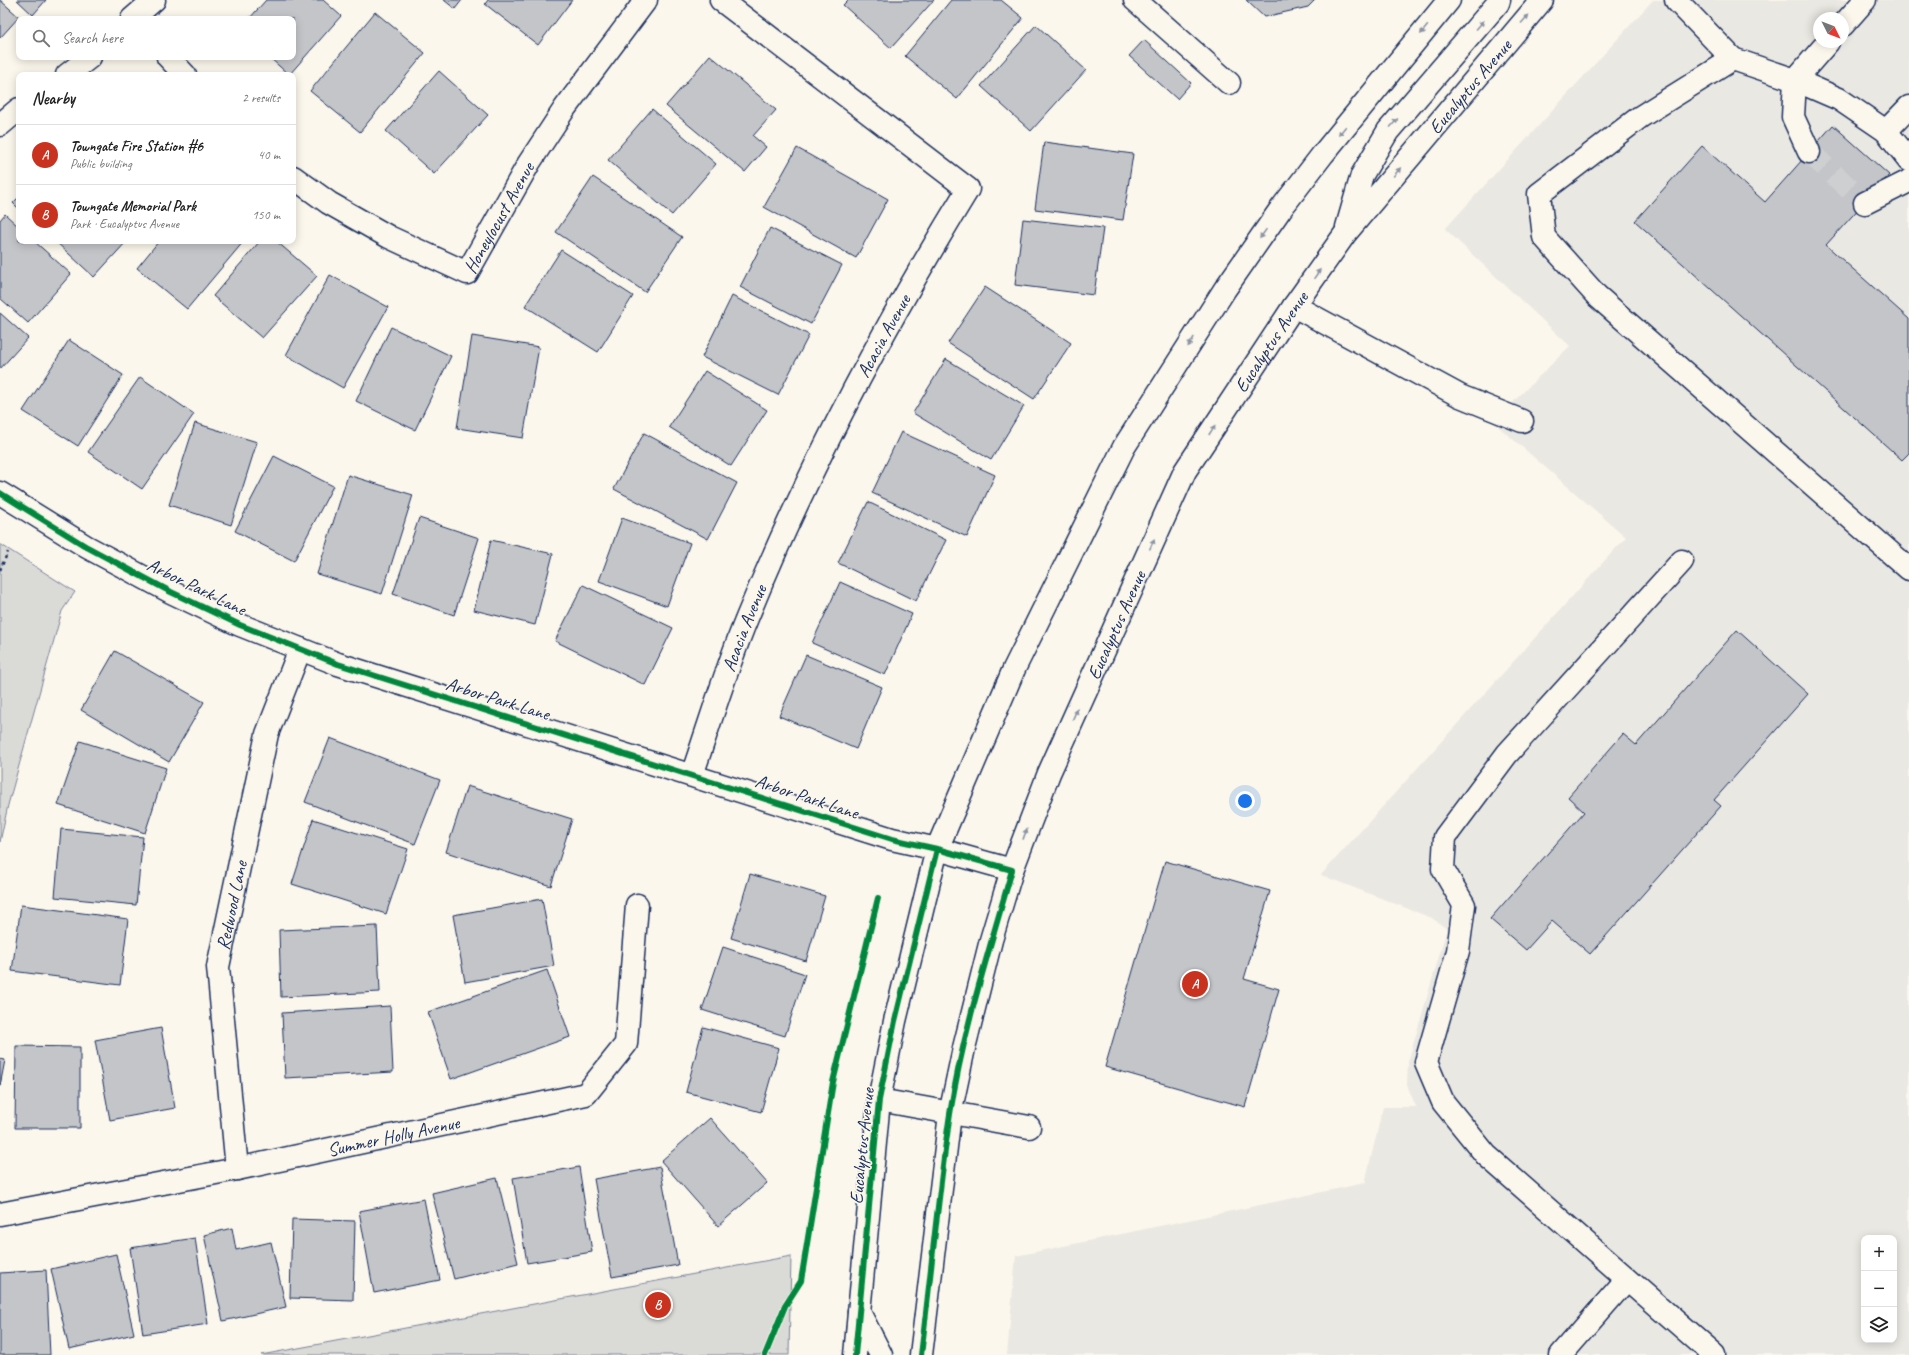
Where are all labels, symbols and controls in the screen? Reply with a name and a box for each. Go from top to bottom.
north arrow [1813,12,1849,48]
one-way arrow [1521,13,1530,24]
search box [16,16,296,60]
one-way arrow [1475,19,1484,30]
one-way arrow [1420,25,1429,36]
icon: search [30,27,52,49]
text: Search here [62,29,123,48]
street label: Eucalyptus Avenue [1424,33,1518,139]
text: Nearby [32,88,75,109]
text: 2 results [242,90,280,106]
one-way arrow [1390,118,1399,128]
one-way arrow [1338,125,1346,136]
text: Towngate Fire Station #6 [70,137,203,156]
text: A [42,147,48,163]
text: 40 m [258,147,280,163]
text: Public building [70,156,132,172]
street label: Honeylocust Avenue [458,157,541,278]
one-way arrow [1392,167,1401,177]
text: Towngate Memorial Park [70,197,196,216]
text: B [42,207,48,223]
text: 150 m [252,207,280,223]
text: Park · Eucalyptus Avenue [70,216,179,232]
one-way arrow [1259,229,1267,239]
one-way arrow [1313,269,1321,279]
street label: Eucalyptus Avenue [1229,285,1315,397]
street label: Acacia Avenue [851,289,917,382]
one-way arrow [1187,337,1195,347]
one-way arrow [1209,424,1216,435]
one-way arrow [1149,539,1155,550]
street label: Arbor Park Lane [143,553,252,622]
street label: Eucalyptus Avenue [1082,565,1152,683]
street label: Acacia Avenue [717,580,773,675]
street label: Arbor Park Lane [443,672,554,727]
one-way arrow [1072,708,1078,719]
street label: Arbor Park Lane [752,769,863,825]
your location [1235,791,1255,811]
one-way arrow [1023,827,1029,839]
street label: Redwood Lane [211,857,253,952]
pin: A [1182,969,1208,999]
street label: Eucalyptus Avenue [844,1085,880,1205]
street label: Summer Holly Avenue [325,1110,463,1162]
map controls [1861,1235,1897,1343]
button: + [1861,1235,1897,1271]
button: − [1861,1271,1897,1307]
pin: B [645,1290,671,1320]
button: layers [1861,1307,1897,1343]

